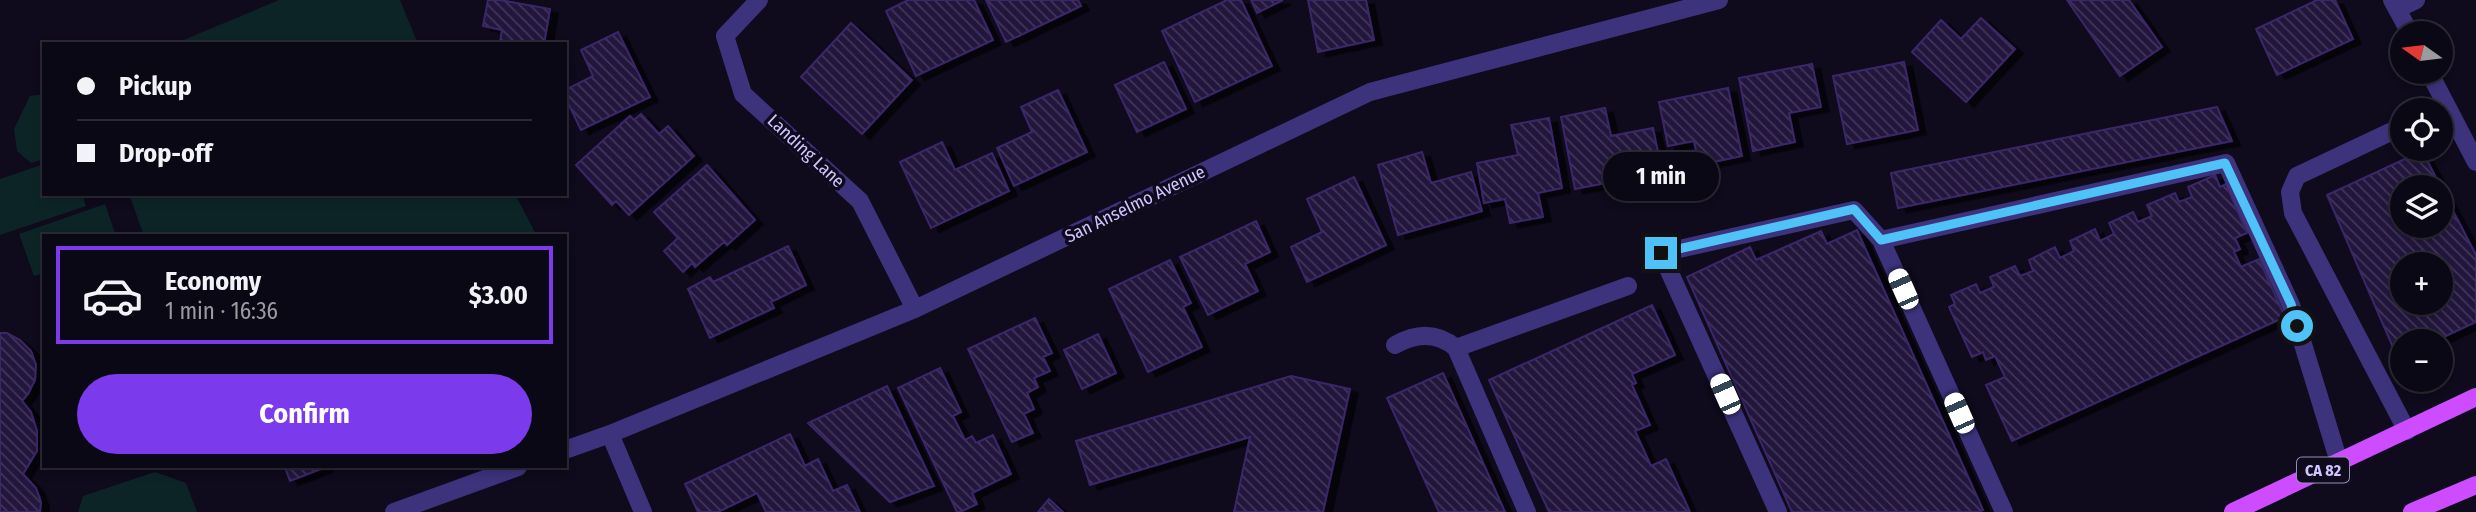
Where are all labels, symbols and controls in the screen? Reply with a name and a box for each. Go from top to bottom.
north arrow [2390,21,2454,84]
map controls [2390,21,2453,392]
text: Pickup [119,71,192,102]
button: locate [2390,98,2453,161]
street label: Landing Lane [763,110,849,192]
text: Drop-off [119,138,212,169]
callout: 1 min [1603,152,1719,201]
street label: San Anselmo Avenue [1061,160,1209,248]
text: 1 min [1636,162,1686,190]
button: layers [2390,175,2453,238]
route end [1645,237,1677,269]
button: + [2390,252,2453,315]
icon: car [81,264,144,327]
text: Economy [165,266,261,297]
car [1885,266,1922,312]
text: $3.00 [469,280,528,311]
text: 1 min · 16:36 [165,297,278,325]
route start [2281,310,2313,342]
button: − [2390,329,2453,392]
car [1707,371,1744,417]
button: Confirm [77,374,532,454]
car [1941,390,1978,436]
road number: CA 82 [2297,457,2349,482]

